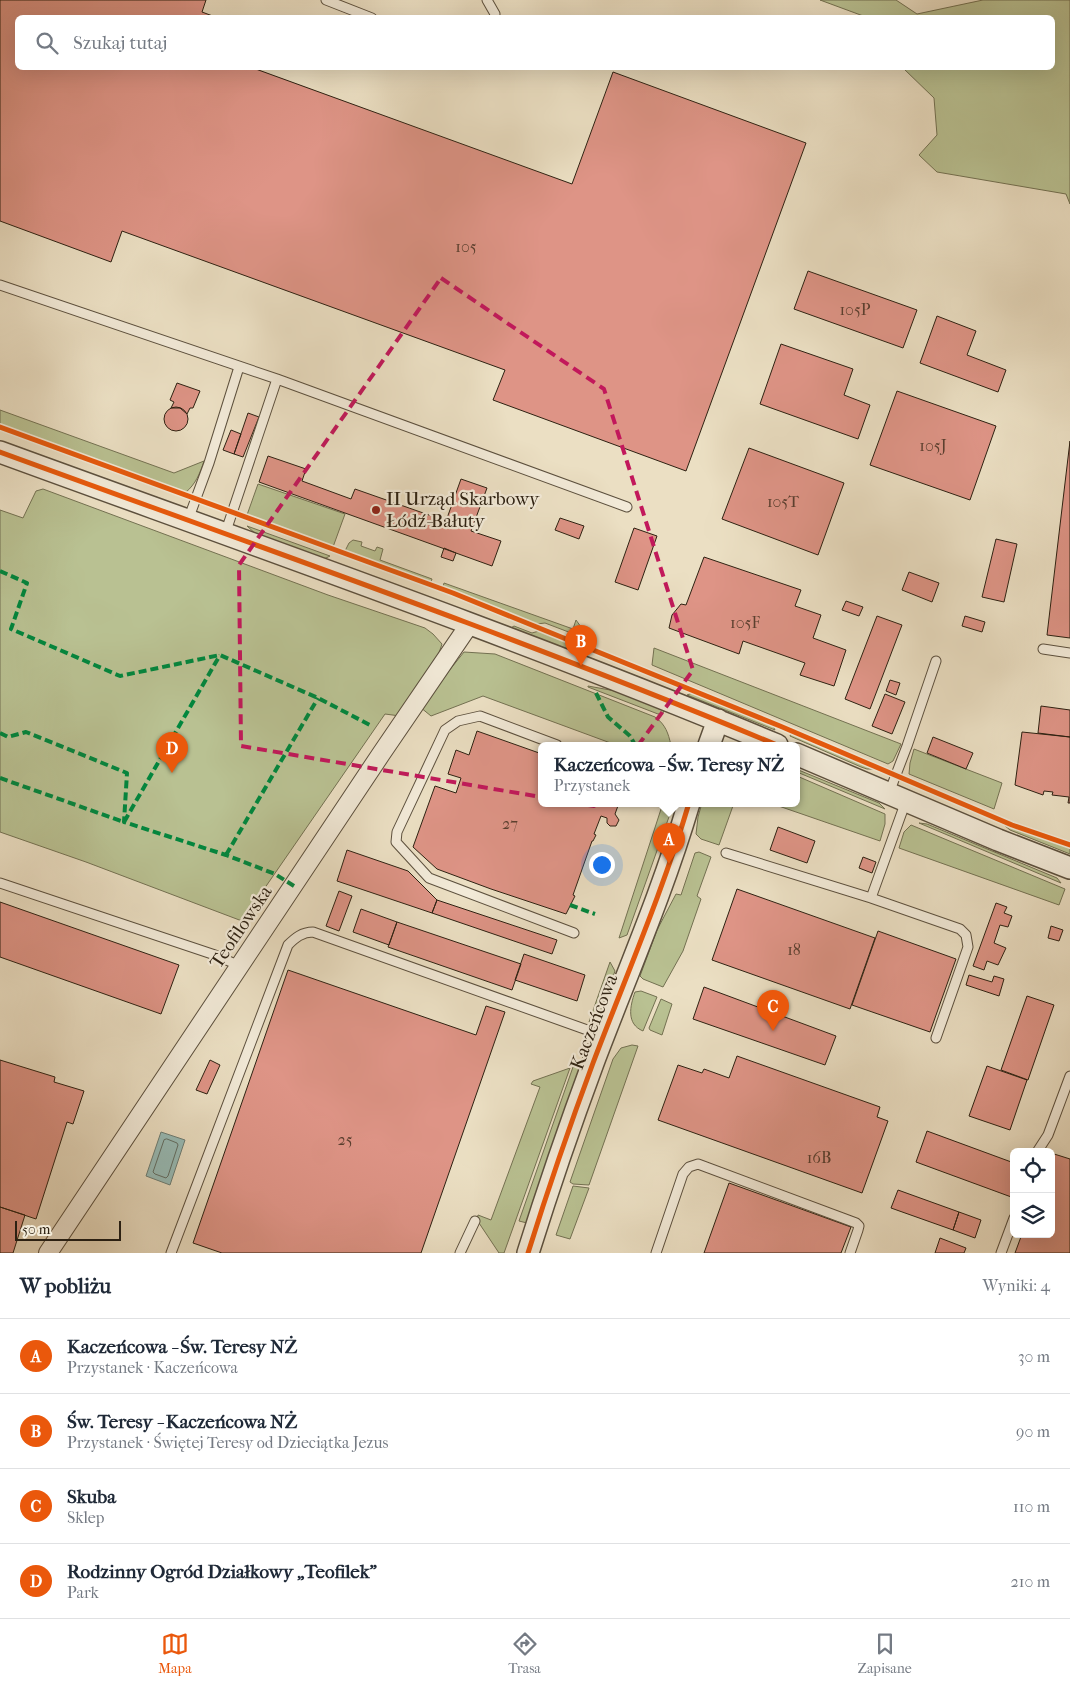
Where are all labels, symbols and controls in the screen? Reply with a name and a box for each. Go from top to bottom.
search box [15,15,1055,70]
icon: search [33,29,61,57]
text: Szukaj tutaj [73,32,167,54]
house number: 105 [455,237,477,256]
house number: 105P [839,300,871,319]
house number: 105J [919,436,947,455]
place label: II Urząd Skarbowy Łódź-Bałuty [386,488,540,532]
house number: 105T [767,492,799,511]
marker: II Urząd Skarbowy Łódź-Bałuty [370,504,382,516]
house number: 105F [730,613,760,632]
pin: B [565,625,597,666]
pin: D [156,732,188,773]
popup [538,742,800,807]
text: Kaczeńcowa - Św. Teresy NŻ [554,754,784,776]
text: Przystanek [554,776,630,795]
house number: 27 [502,814,518,833]
pin: A [653,823,685,864]
your location [589,852,615,878]
street label: Teofilowska [205,881,277,972]
house number: 18 [787,940,801,959]
street label: Kaczeńcowa [566,971,622,1073]
pin: C [757,990,789,1031]
house number: 25 [337,1130,353,1149]
house number: 16B [807,1148,831,1167]
map controls [1010,1148,1055,1238]
button: locate [1010,1148,1055,1193]
button: layers [1010,1193,1055,1238]
scale bar [15,1218,121,1241]
text: 50 m [22,1221,50,1238]
text: W pobliżu [20,1274,111,1298]
text: Wyniki: 4 [982,1276,1050,1295]
text: Kaczeńcowa - Św. Teresy NŻ [67,1336,297,1358]
text: A [31,1347,41,1366]
text: 30 m [1018,1347,1050,1366]
text: Przystanek · Kaczeńcowa [67,1358,238,1377]
text: Św. Teresy - Kaczeńcowa NŻ [67,1411,297,1433]
text: B [31,1422,41,1441]
text: 90 m [1016,1422,1050,1441]
text: Przystanek · Świętej Teresy od Dzieciątka Jezus [67,1433,388,1452]
text: Skuba [67,1486,116,1508]
text: C [31,1497,41,1516]
text: 110 m [1013,1497,1050,1516]
text: Sklep [67,1508,104,1527]
text: Rodzinny Ogród Działkowy „Teofilek” [67,1561,377,1583]
text: D [30,1572,42,1591]
text: 210 m [1011,1572,1050,1591]
text: Park [67,1583,99,1602]
tab: Mapa [158,1630,192,1677]
tab: Trasa [508,1630,541,1677]
tab: Zapisane [857,1630,912,1677]

